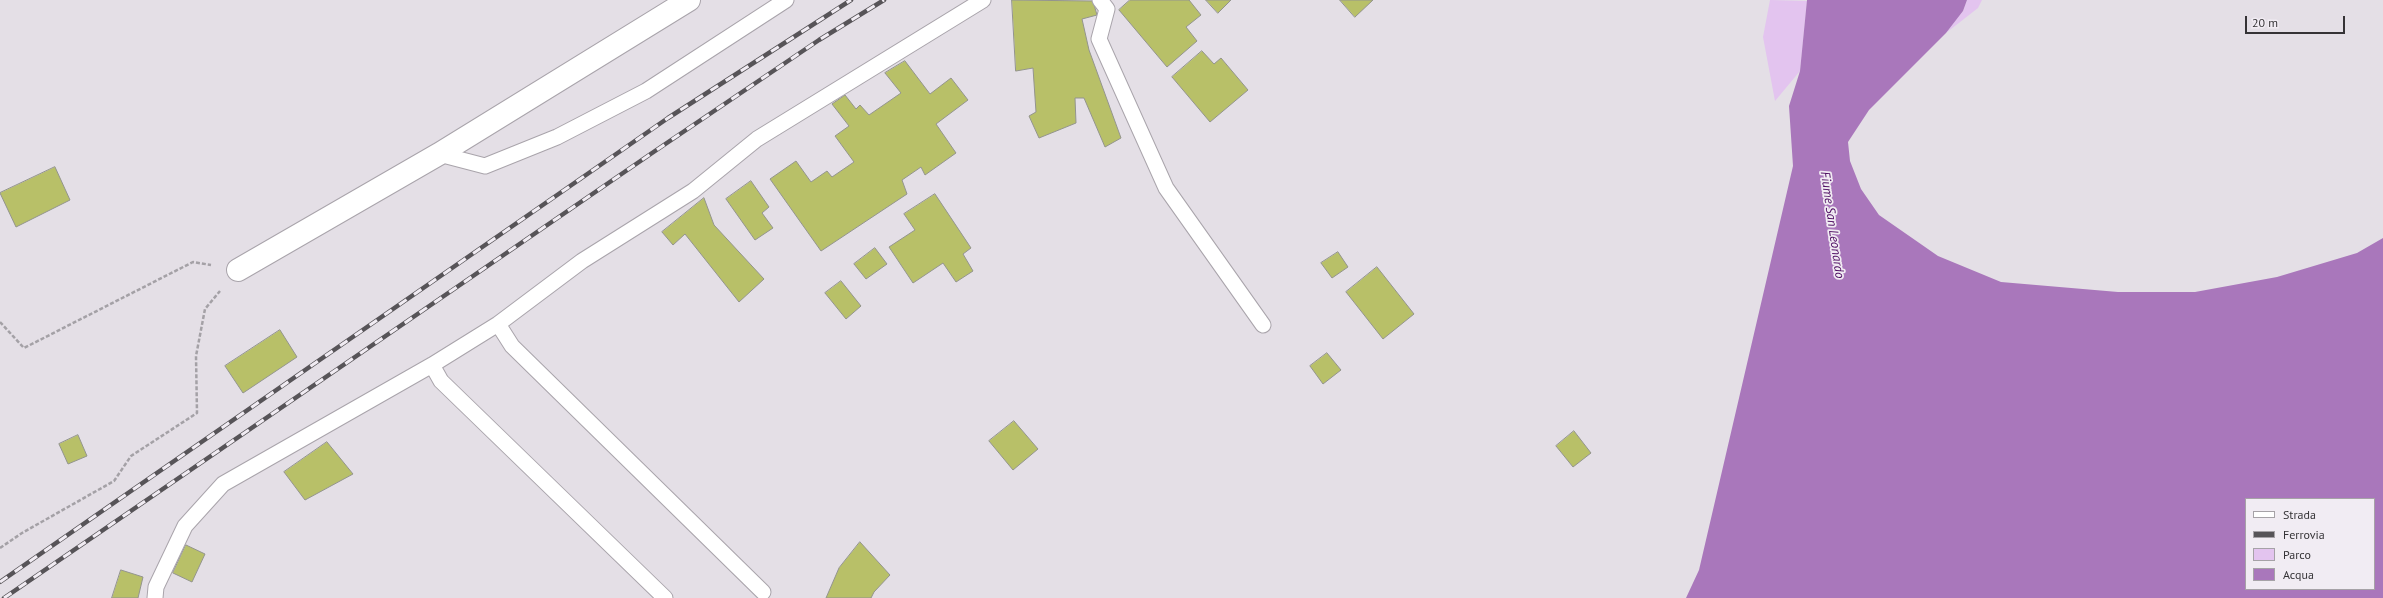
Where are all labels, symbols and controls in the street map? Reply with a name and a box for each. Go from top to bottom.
scale bar [2247,8,2347,34]
text: 20 m [2252,15,2278,30]
water label: Fiume San Leonardo [1817,171,1847,279]
legend [2245,498,2375,590]
text: Strada [2283,507,2316,522]
text: Ferrovia [2283,527,2325,542]
text: Parco [2283,547,2311,562]
text: Acqua [2283,567,2314,582]

